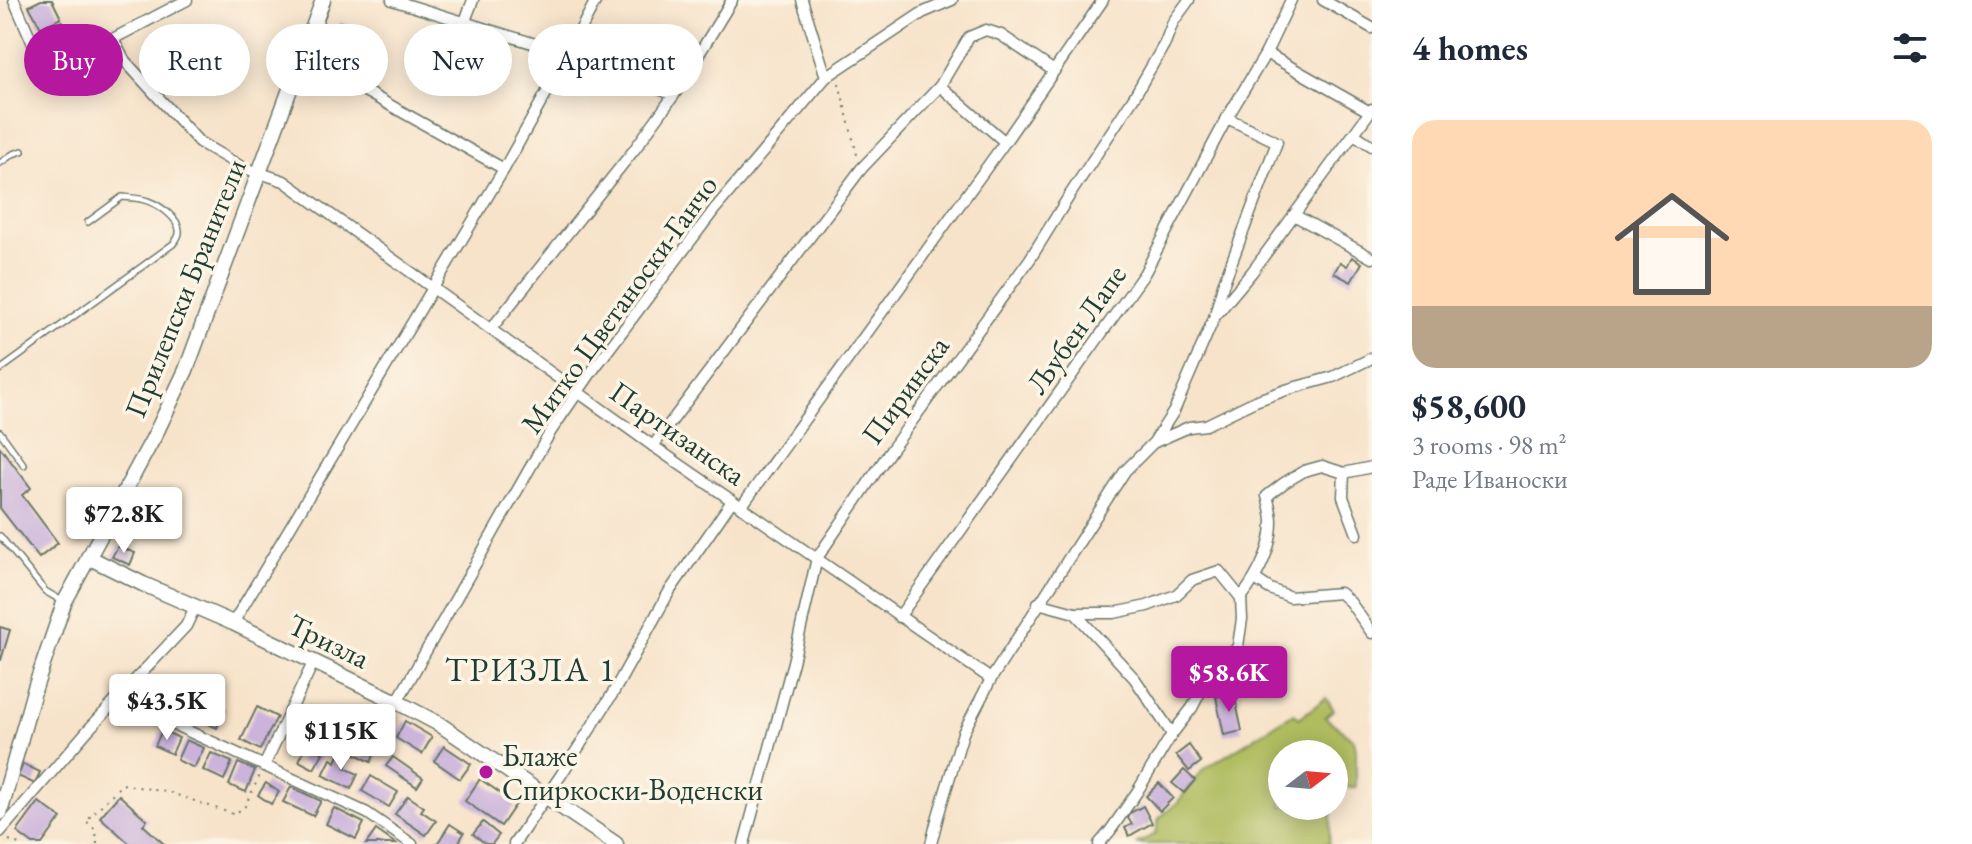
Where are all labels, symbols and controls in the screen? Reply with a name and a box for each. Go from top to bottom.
chip: Buy [24,24,123,96]
chip: Rent [139,24,250,96]
chip: Filters [266,24,388,96]
chip: New [404,24,512,96]
chip: Apartment [528,24,703,96]
text: 4 homes [1412,26,1528,70]
icon: filters [1888,26,1932,70]
street label: Прилепски Бранители [115,153,255,423]
street label: Митко Цветаноски-Ганчо [512,167,726,441]
icon: home [1600,172,1744,316]
street label: Љубен Лапе [1017,257,1135,401]
street label: Пиринска [852,328,958,452]
street label: Партизанска [602,372,754,494]
text: $58,600 [1412,384,1526,428]
text: 3 rooms · 98 m² [1412,428,1567,462]
text: Раде Иваноски [1412,462,1568,496]
pin: $72.8K [59,487,189,555]
text: $72.8K [84,496,164,530]
street label: Тризла [282,605,376,677]
pin: $58.6K [1164,646,1294,714]
district label: ТРИЗЛА 1 [445,647,617,691]
text: $58.6K [1189,655,1269,689]
pin: $43.5K [102,674,232,742]
text: $43.5K [127,683,207,717]
pin: $115K [285,704,397,772]
text: $115K [304,713,378,747]
place label: Блаже Спиркоски-Воденски [502,736,763,809]
north arrow [1268,740,1348,820]
map controls [1268,740,1348,820]
marker: Блаже Спиркоски-Воденски [477,763,495,781]

